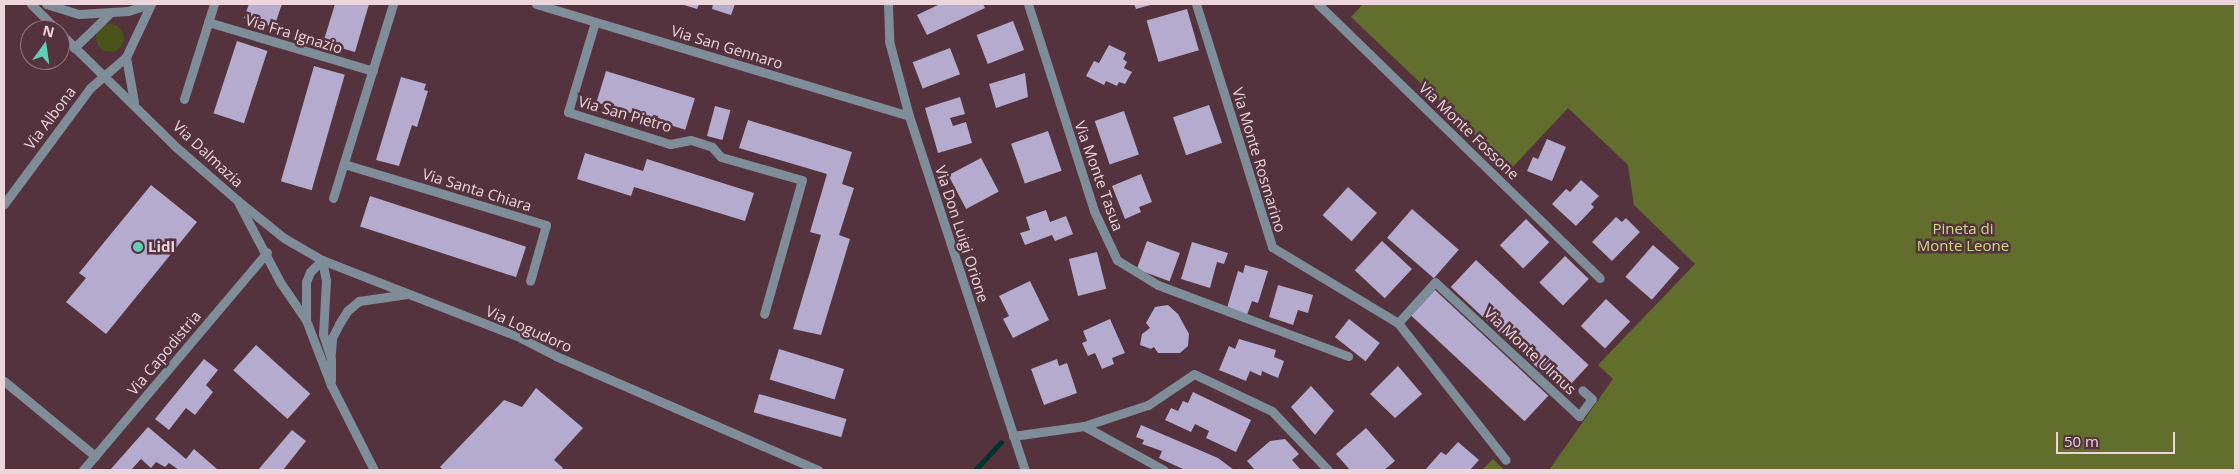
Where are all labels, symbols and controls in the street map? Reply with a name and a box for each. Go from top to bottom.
street label: Via Fra Ignazio [243,11,345,57]
north arrow [20,20,70,70]
text: N [41,20,56,42]
street label: Via San Gennaro [669,21,785,73]
street label: Via Monte Fossone [1415,79,1523,183]
street label: Via Albona [21,83,79,153]
street label: Via Monte Rosmarino [1228,86,1290,234]
street label: Via San Pietro [576,92,674,136]
street label: Via Dalmazia [169,117,247,191]
street label: Via Monte Tasua [1071,119,1127,233]
street label: Via Don Luigi Orione [931,163,993,305]
street label: Via Santa Chiara [420,165,534,215]
park label: Pineta di Monte Leone [1917,219,2009,254]
place label: Lidl [148,238,175,256]
marker: Lidl [132,241,144,253]
street label: Via Logudoro [483,302,575,356]
street label: Via Monte Ulmus [1480,304,1580,398]
street label: Via Capodistria [123,307,205,399]
scale bar [2059,422,2178,454]
text: 50 m [2064,431,2099,451]

